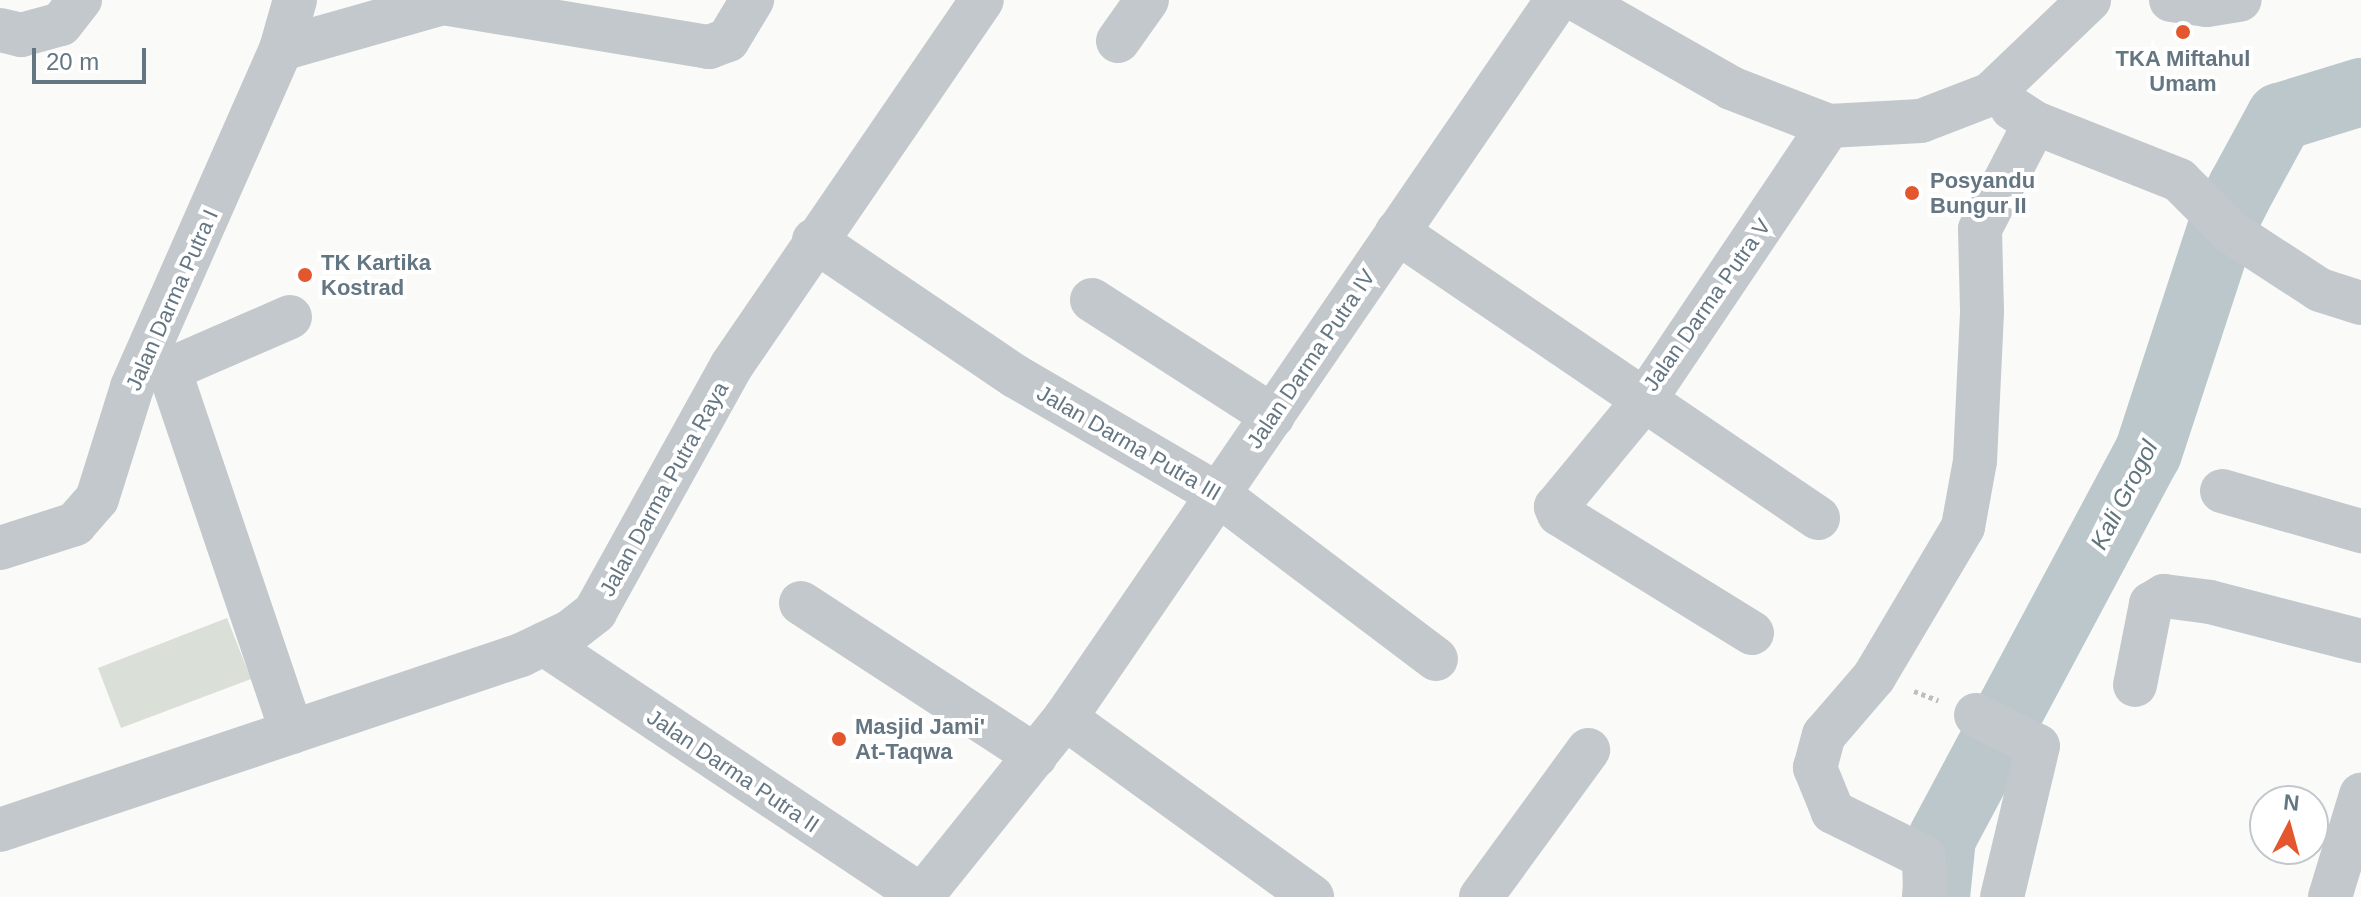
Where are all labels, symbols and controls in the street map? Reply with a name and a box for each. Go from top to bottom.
marker: TKA Miftahul Umam [2174,23,2192,41]
scale bar [36,32,150,82]
place label: TKA Miftahul Umam [2115,45,2251,96]
text: 20 m [46,48,99,75]
place label: Posyandu Bungur II [1930,167,2035,218]
marker: Posyandu Bungur II [1901,182,1923,204]
street label: Jalan Darma Putra I [120,205,224,395]
street label: Jalan Darma Putra V [1638,214,1776,396]
place label: TK Kartika Kostrad [321,249,431,300]
street label: Jalan Darma Putra IV [1241,264,1381,454]
marker: TK Kartika Kostrad [296,266,314,284]
street label: Jalan Darma Putra Raya [594,377,734,601]
street label: Jalan Darma Putra III [1032,380,1226,506]
water label: Kali Grogol [2084,436,2164,554]
street label: Jalan Darma Putra II [642,704,824,838]
place label: Masjid Jami' At-Taqwa [855,713,985,764]
marker: Masjid Jami' At-Taqwa [830,730,848,748]
north arrow [2249,785,2329,865]
text: N [2282,789,2301,816]

